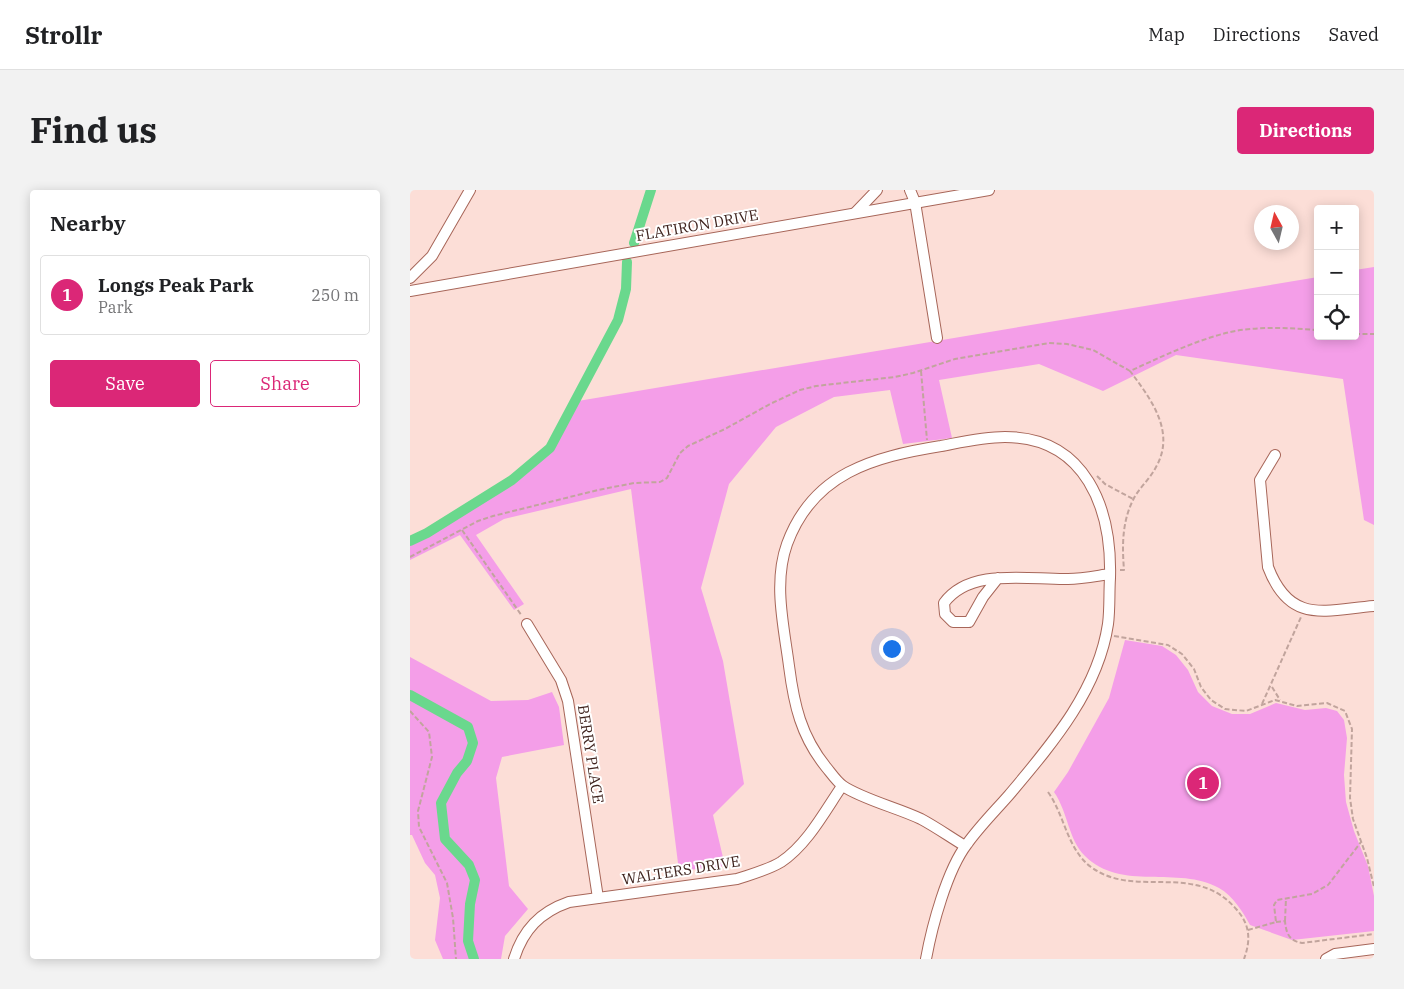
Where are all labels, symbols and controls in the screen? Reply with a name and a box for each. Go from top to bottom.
text: Strollr [25,19,102,51]
text: Map [1148,23,1185,46]
text: Directions [1213,23,1301,46]
text: Saved [1329,23,1379,46]
text: Find us [30,107,157,153]
button: Directions [1237,107,1374,154]
street label: FLATIRON DRIVE [634,205,760,245]
north arrow [1254,205,1299,250]
map controls [1314,205,1359,340]
button: + [1314,205,1359,250]
text: Nearby [50,209,126,237]
button: − [1314,250,1359,295]
text: Longs Peak Park [98,273,254,297]
text: 1 [62,285,72,305]
text: 250 m [311,285,359,305]
button: locate [1314,295,1359,340]
text: Park [98,297,133,317]
button: Save [50,360,200,407]
button: Share [210,360,360,407]
your location [879,636,905,662]
street label: BERRY PLACE [574,703,608,805]
pin: 1 [1187,764,1219,802]
street label: WALTERS DRIVE [621,851,741,889]

